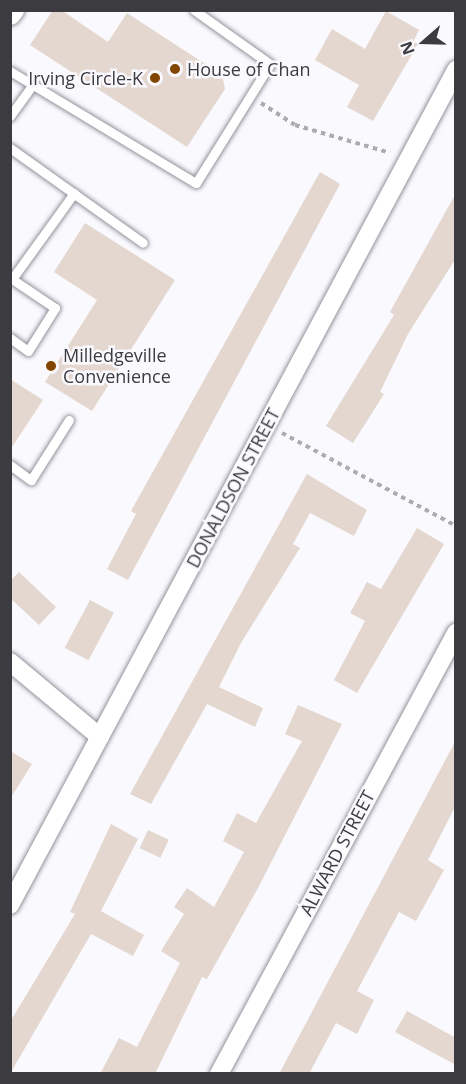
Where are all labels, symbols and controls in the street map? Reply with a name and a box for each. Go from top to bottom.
north arrow [394,12,454,72]
text: N [395,38,420,58]
place label: House of Chan [187,58,310,80]
marker: House of Chan [168,62,182,76]
place label: Irving Circle-K [28,67,143,89]
marker: Irving Circle-K [148,71,162,85]
place label: Milledgeville Convenience [63,345,171,388]
marker: Milledgeville Convenience [44,359,58,373]
street label: DONALDSON STREET [182,405,284,571]
street label: ALWARD STREET [295,787,379,919]

